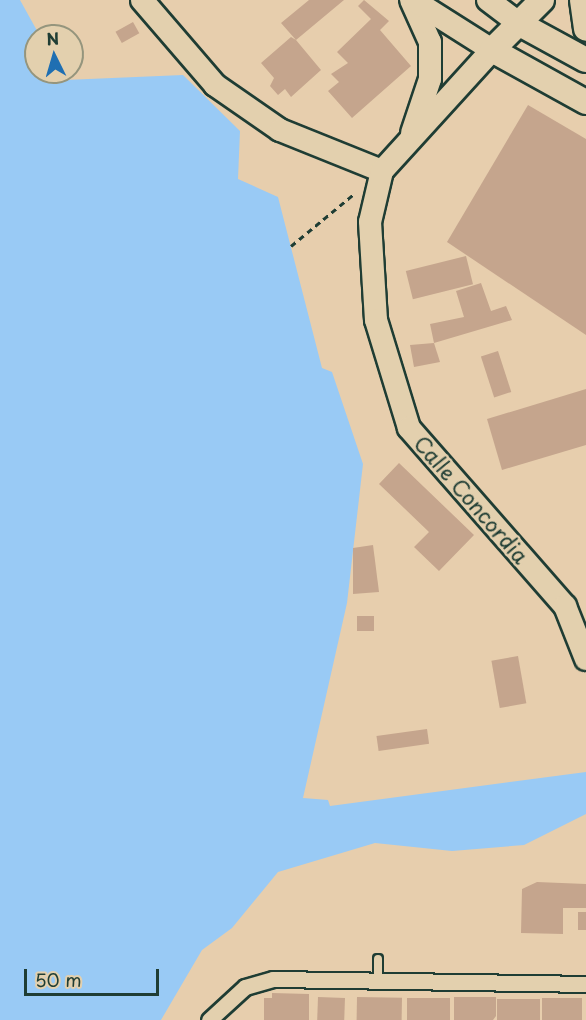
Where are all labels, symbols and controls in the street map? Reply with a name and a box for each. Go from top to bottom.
north arrow [24,24,84,84]
text: N [45,26,60,51]
street label: Calle Concordia [409,430,535,568]
scale bar [27,957,162,995]
text: 50 m [35,966,82,993]

